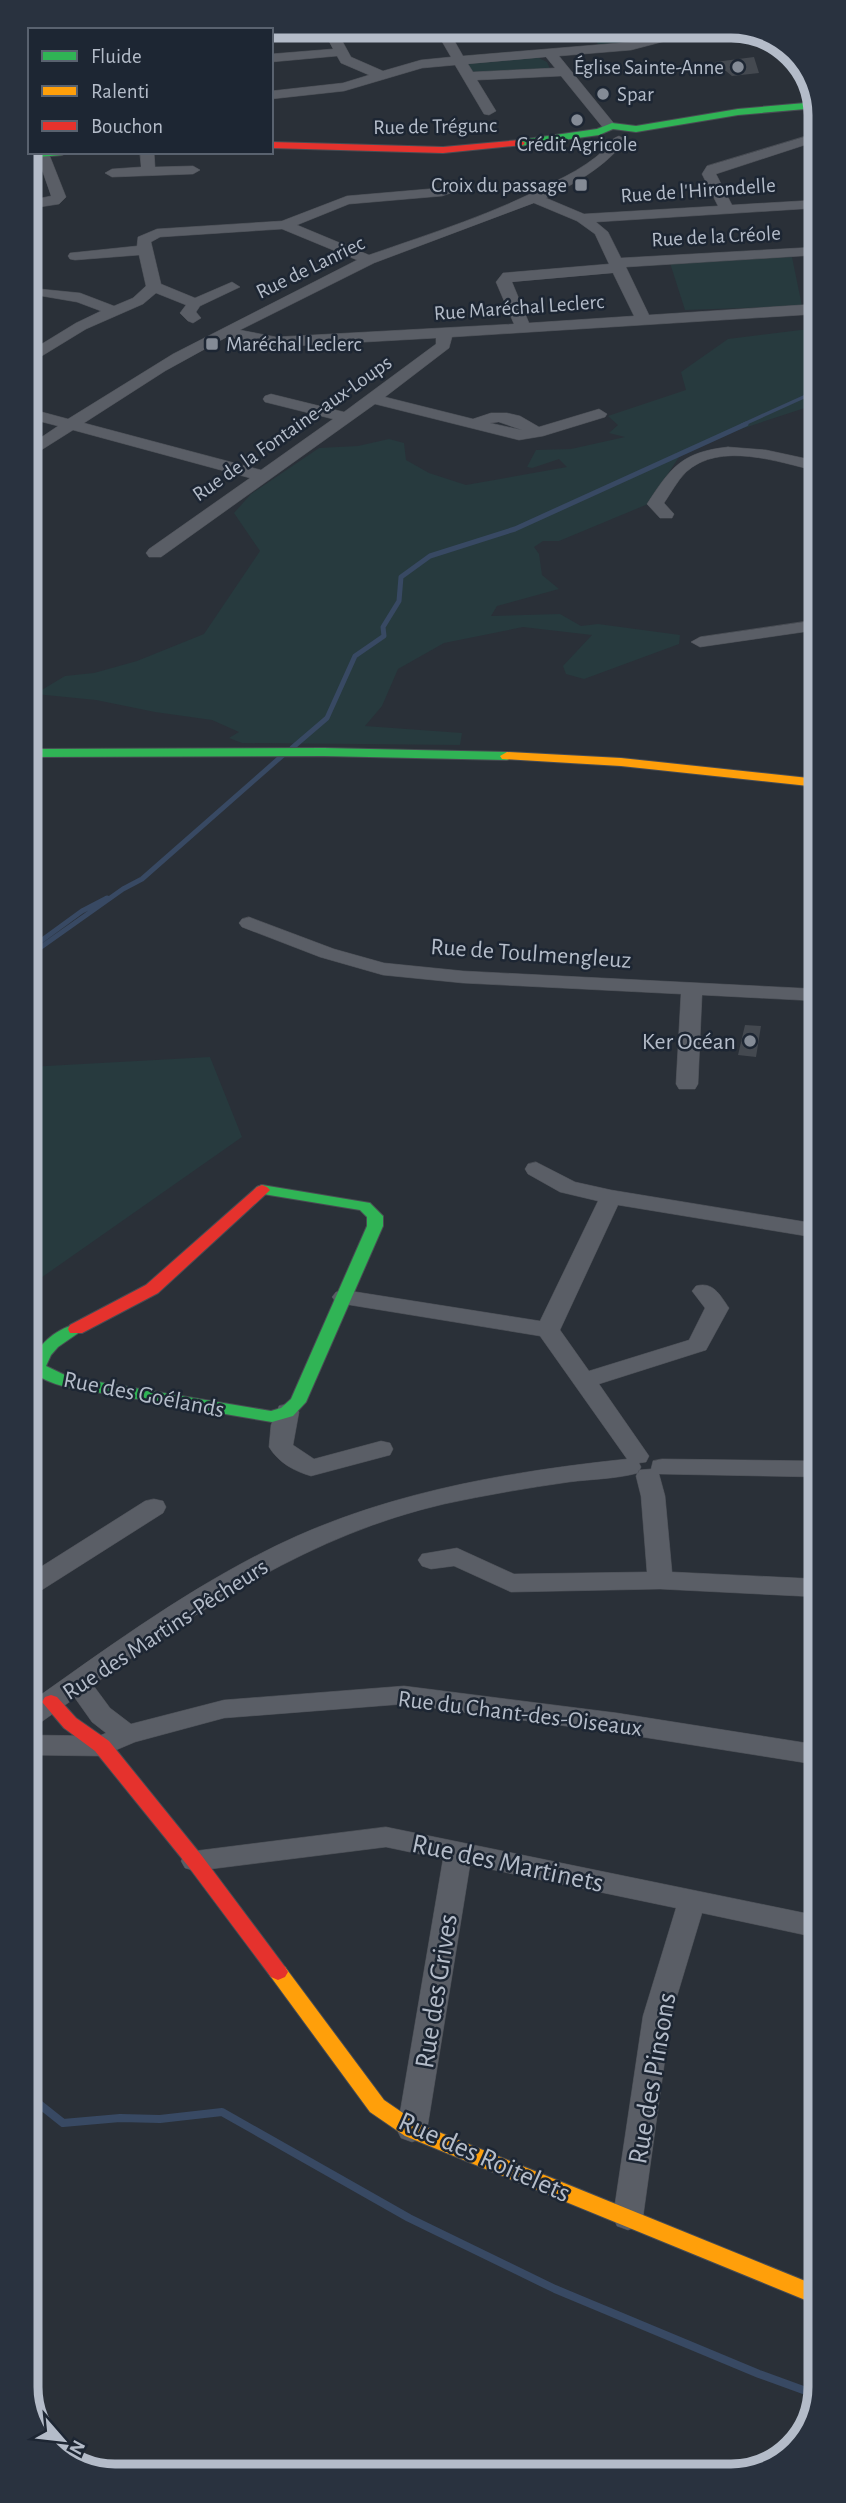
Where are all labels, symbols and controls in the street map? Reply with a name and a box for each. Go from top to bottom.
legend [28,28,273,154]
text: Fluide [91,46,142,67]
place label: Église Sainte-Anne [574,55,724,78]
marker: Église Sainte-Anne [730,59,746,75]
text: Ralenti [91,81,149,102]
place label: Spar [617,84,654,105]
marker: Spar [595,86,611,102]
marker: Crédit Agricole [569,112,585,128]
street label: Rue de Trégunc [373,115,497,138]
text: Bouchon [91,116,163,137]
place label: Crédit Agricole [517,134,637,155]
place label: Croix du passage [431,175,567,196]
street label: Rue de l'Hirondelle [620,175,776,206]
marker: Croix du passage [573,177,589,193]
street label: Rue de la Créole [651,223,781,250]
street label: Rue de Lanriec [253,232,368,303]
street label: Rue Maréchal Leclerc [433,291,605,324]
place label: Maréchal Leclerc [226,334,362,355]
marker: Maréchal Leclerc [204,336,220,352]
street label: Rue de la Fontaine-aux-Loups [189,352,396,505]
street label: Rue de Toulmengleuz [430,935,632,973]
place label: Ker Océan [642,1030,736,1054]
marker: Ker Océan [742,1033,758,1049]
street label: Rue des Goélands [61,1368,226,1422]
street label: Rue des Martins-Pêcheurs [59,1555,272,1705]
street label: Rue du Chant-des-Oiseaux [396,1687,644,1741]
street label: Rue des Martinets [409,1830,606,1898]
street label: Rue des Grives [411,1912,463,2070]
street label: Rue des Pinsons [624,1990,682,2166]
street label: Rue des Roitelets [394,2107,574,2208]
north arrow [28,2405,98,2475]
text: N [65,2437,88,2458]

